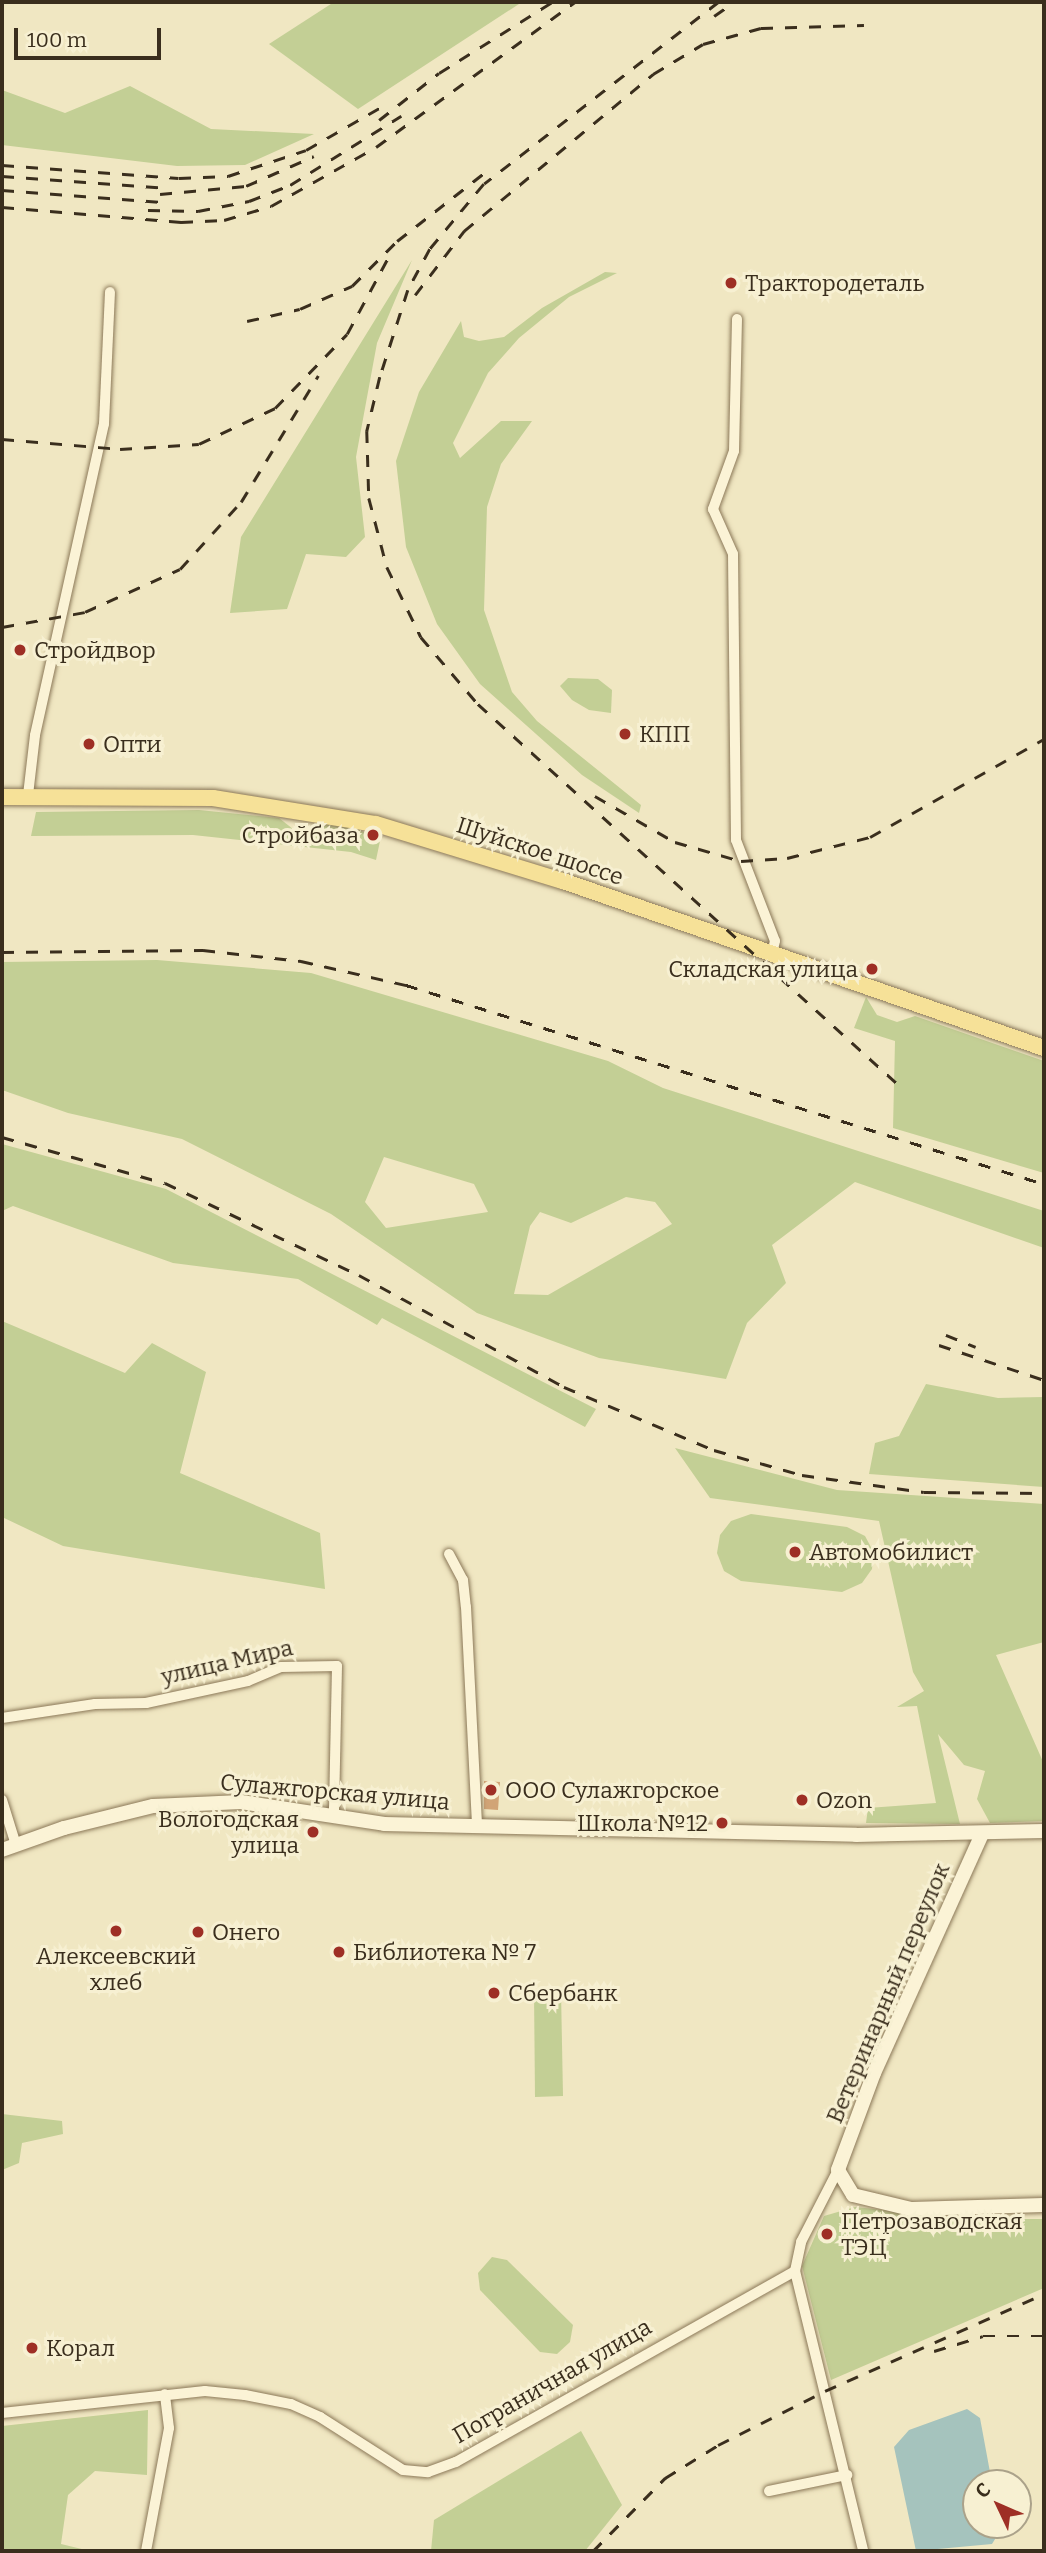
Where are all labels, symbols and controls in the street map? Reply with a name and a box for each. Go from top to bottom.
scale bar [18,14,164,58]
text: 100 m [27,27,87,53]
place label: Трактородеталь [745,269,924,297]
marker: Трактородеталь [723,275,739,291]
place label: Стройдвор [34,636,156,664]
marker: Стройдвор [12,642,28,658]
place label: КПП [639,720,690,748]
marker: КПП [617,726,633,742]
place label: Опти [103,730,161,758]
marker: Опти [81,736,97,752]
street label: Шуйское шоссе [453,811,627,891]
place label: Стройбаза [242,821,359,849]
marker: Стройбаза [365,827,381,843]
place label: Складская улица [668,955,858,983]
marker: Складская улица [864,961,880,977]
place label: Автомобилист [809,1538,973,1566]
marker: Автомобилист [787,1544,803,1560]
street label: улица Мира [158,1633,296,1691]
street label: Сулажгорская улица [219,1768,451,1816]
place label: ООО Сулажгорское [505,1776,719,1804]
marker: ООО Сулажгорское [483,1782,499,1798]
place label: Ozon [816,1786,872,1814]
marker: Ozon [794,1792,810,1808]
place label: Вологодская улица [158,1805,299,1859]
place label: Школа №12 [577,1809,708,1837]
marker: Школа №12 [714,1815,730,1831]
marker: Вологодская улица [305,1824,321,1840]
street label: Ветеринарный переулок [821,1859,955,2127]
place label: Онего [212,1918,280,1946]
marker: Алексеевский хлеб [108,1923,124,1939]
marker: Онего [190,1924,206,1940]
place label: Библиотека № 7 [353,1938,536,1966]
place label: Алексеевский хлеб [36,1942,196,1996]
marker: Библиотека № 7 [331,1944,347,1960]
place label: Сбербанк [508,1979,618,2007]
marker: Сбербанк [486,1985,502,2001]
place label: Петрозаводская ТЭЦ [841,2207,1023,2261]
marker: Петрозаводская ТЭЦ [819,2226,835,2242]
street label: Пограничная улица [448,2313,656,2449]
place label: Корал [46,2334,115,2362]
marker: Корал [24,2340,40,2356]
north arrow [962,2469,1032,2539]
text: С [971,2478,995,2503]

